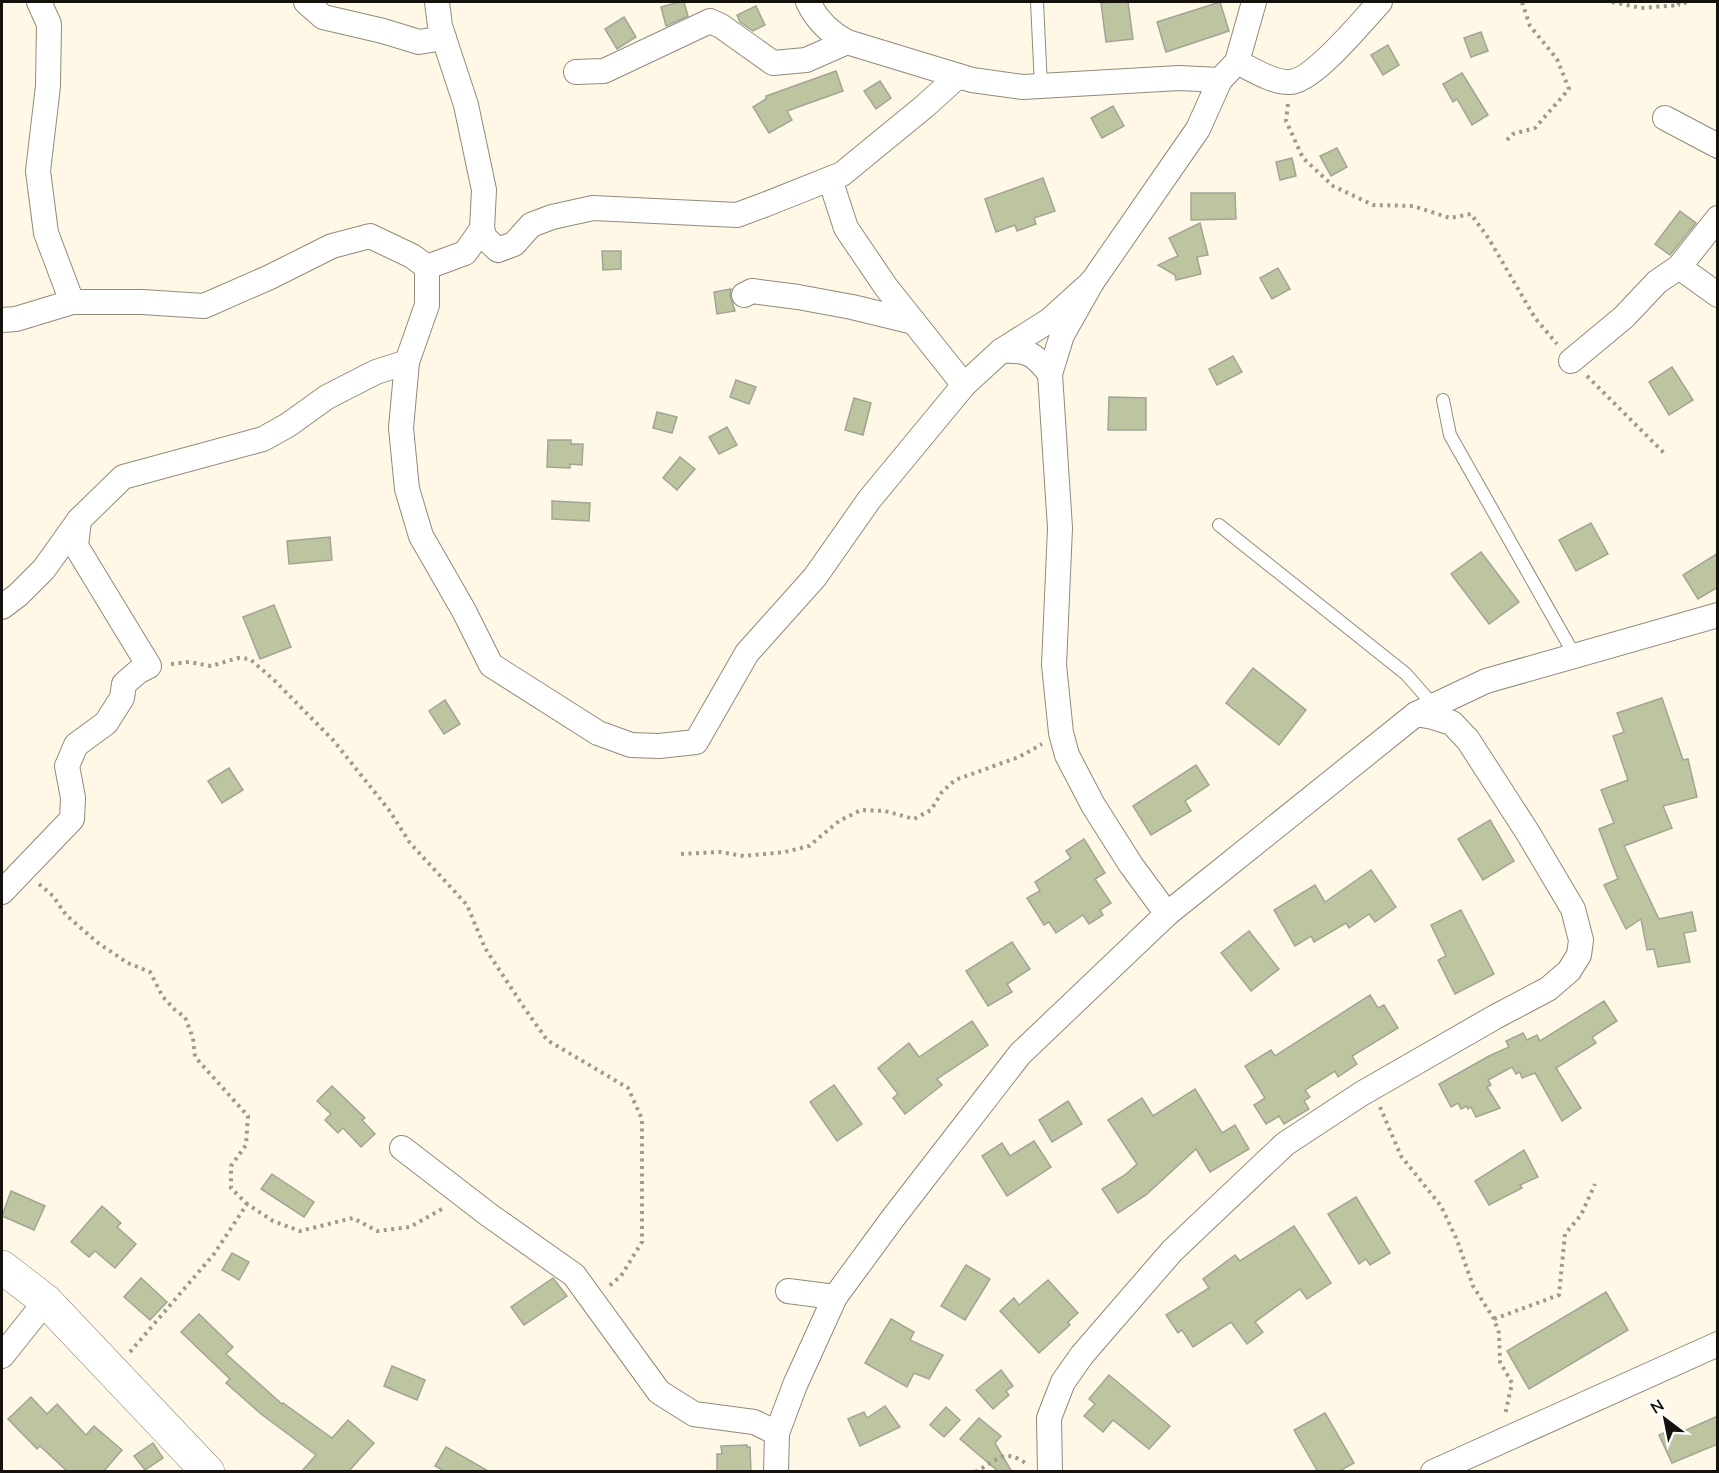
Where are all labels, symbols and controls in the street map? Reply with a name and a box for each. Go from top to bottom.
north arrow [1635,1389,1695,1449]
text: N [1647,1395,1667,1418]

